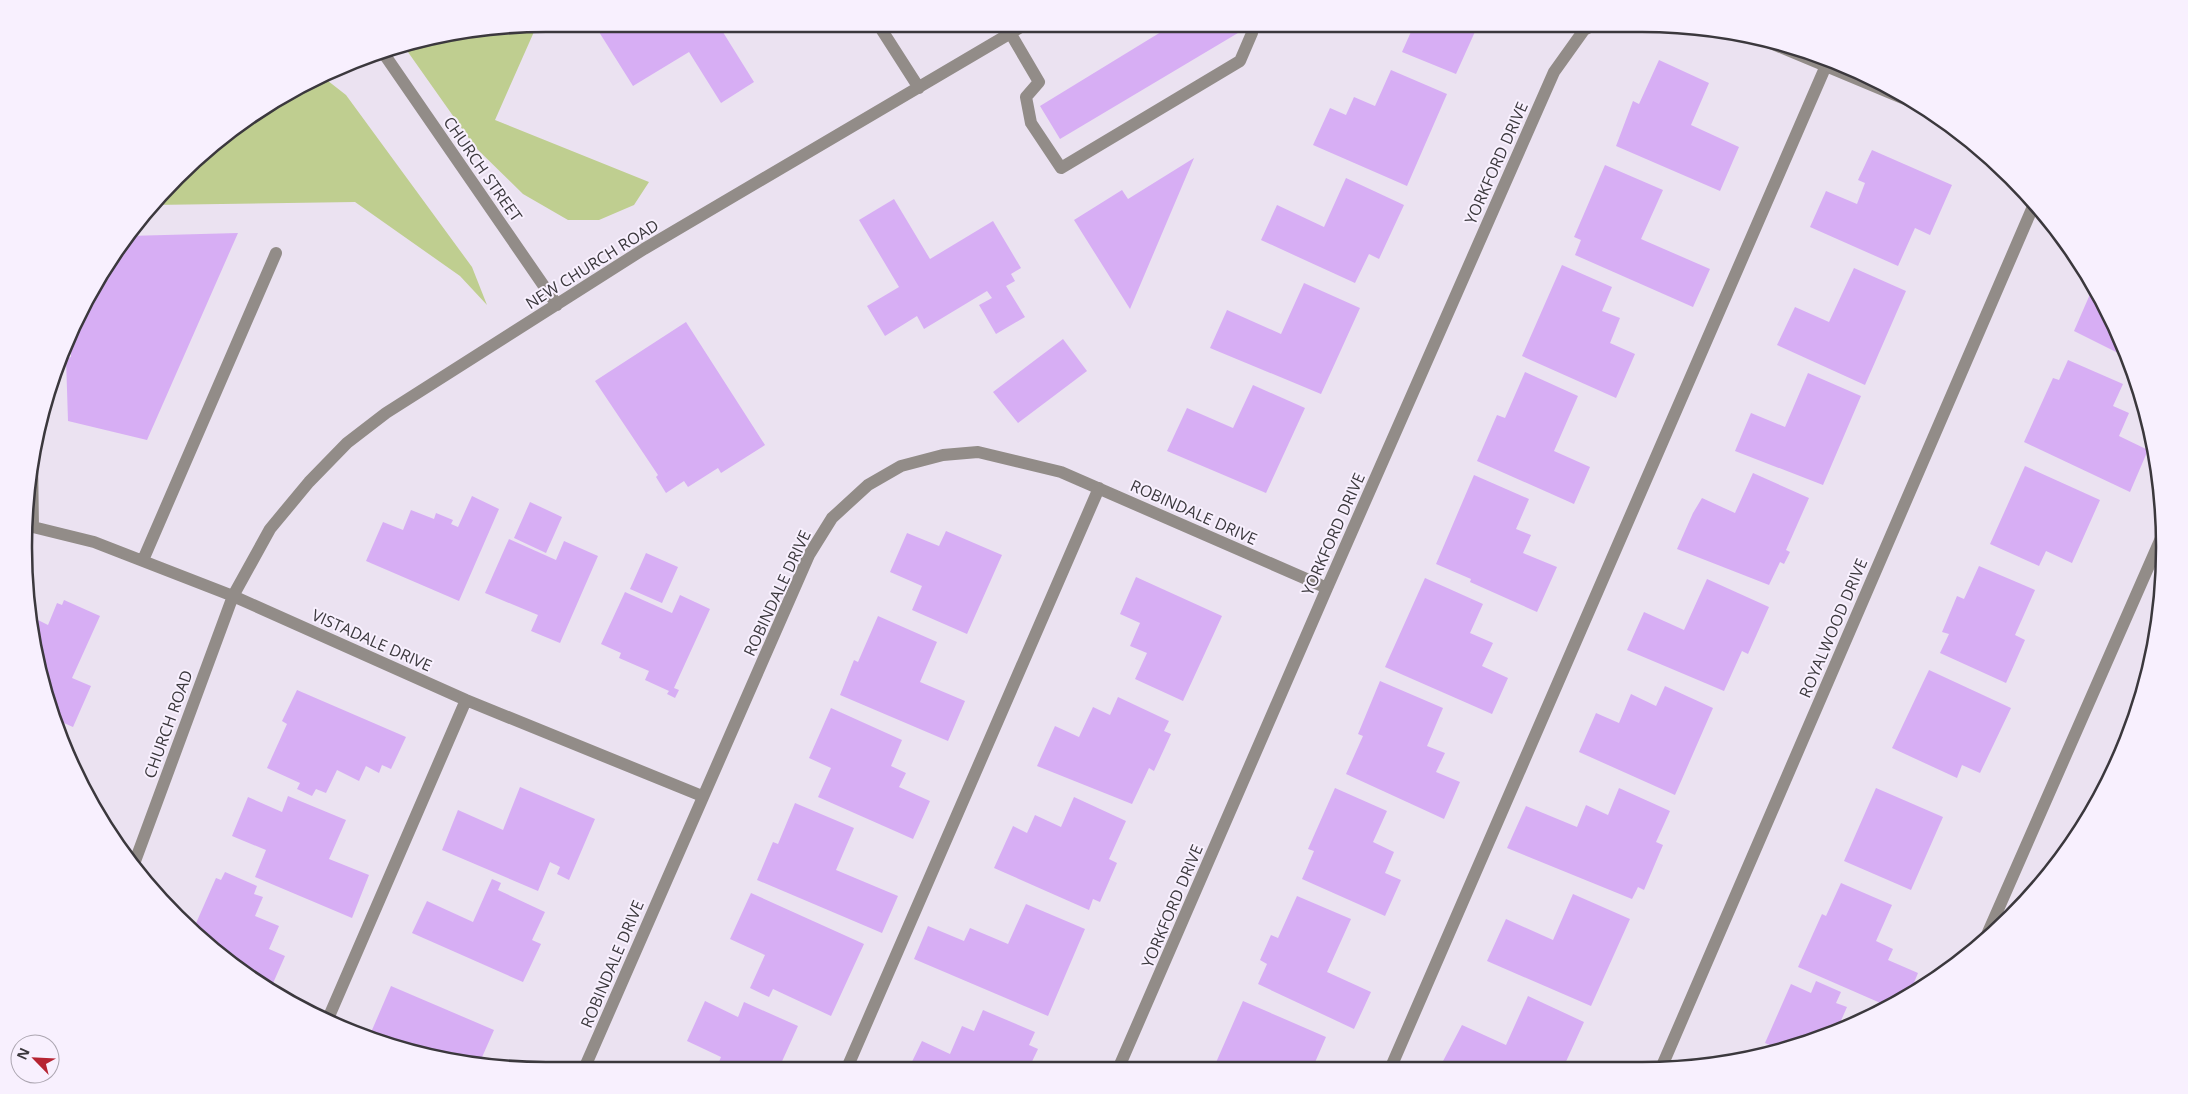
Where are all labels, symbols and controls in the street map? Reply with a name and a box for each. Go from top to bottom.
street label: YORKFORD DRIVE [1459,98,1533,228]
street label: CHURCH STREET [439,112,528,226]
street label: NEW CHURCH ROAD [521,214,663,314]
street label: YORKFORD DRIVE [1296,469,1370,599]
street label: ROBINDALE DRIVE [1127,474,1261,550]
street label: ROBINDALE DRIVE [738,526,816,660]
street label: ROYALWOOD DRIVE [1794,555,1872,701]
street label: VISTADALE DRIVE [309,604,435,676]
street label: CHURCH ROAD [138,667,198,781]
street label: YORKFORD DRIVE [1136,841,1208,971]
street label: ROBINDALE DRIVE [575,897,649,1031]
north arrow [10,1034,60,1084]
text: N [12,1044,34,1063]

